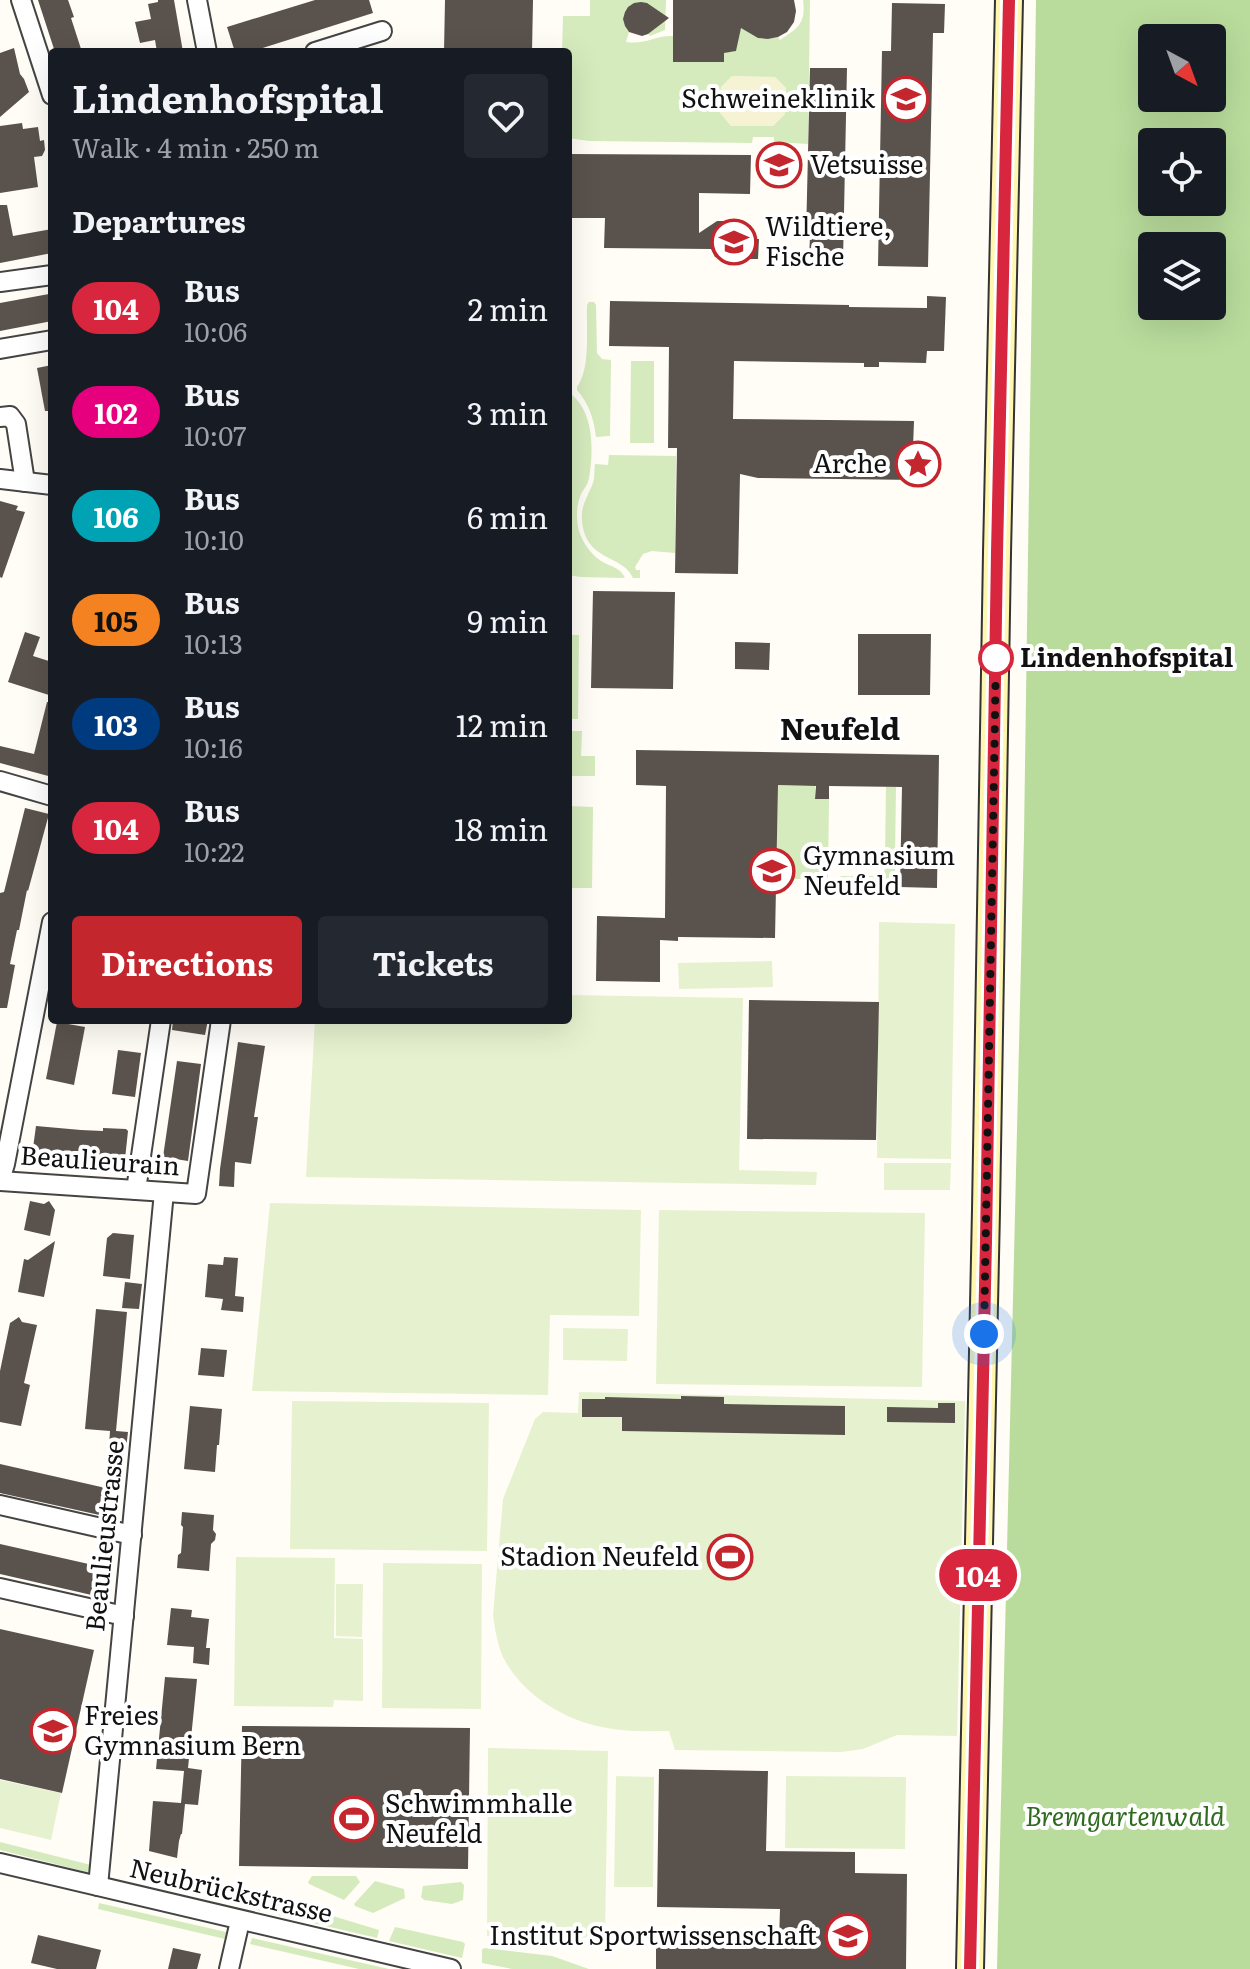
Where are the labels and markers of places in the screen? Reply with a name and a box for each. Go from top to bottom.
school or university icon: Schweineklinik [882,75,930,123]
place label: Schweineklinik [681,77,876,116]
school or university icon: Vetsuisse [755,141,803,189]
place label: Vetsuisse [810,143,923,182]
place label: Wildtiere, Fische [765,205,892,274]
school or university icon: Wildtiere, Fische [710,218,758,266]
place icon: Arche [894,440,942,488]
place label: Arche [813,442,887,481]
place label: Lindenhofspital [1020,636,1233,675]
marker: Lindenhofspital [979,641,1013,675]
place label: Gymnasium Neufeld [803,834,955,903]
school or university icon: Gymnasium Neufeld [748,847,796,895]
sports icon: Stadion Neufeld [706,1533,754,1581]
place label: Stadion Neufeld [500,1535,699,1574]
place label: Freies Gymnasium Bern [84,1694,301,1763]
school or university icon: Freies Gymnasium Bern [29,1707,77,1755]
place label: Schwimmhalle Neufeld [385,1782,573,1851]
sports icon: Schwimmhalle Neufeld [330,1795,378,1843]
school or university icon: Institut Sportwissenschaft [824,1912,872,1960]
place label: Institut Sportwissenschaft [489,1914,818,1953]

